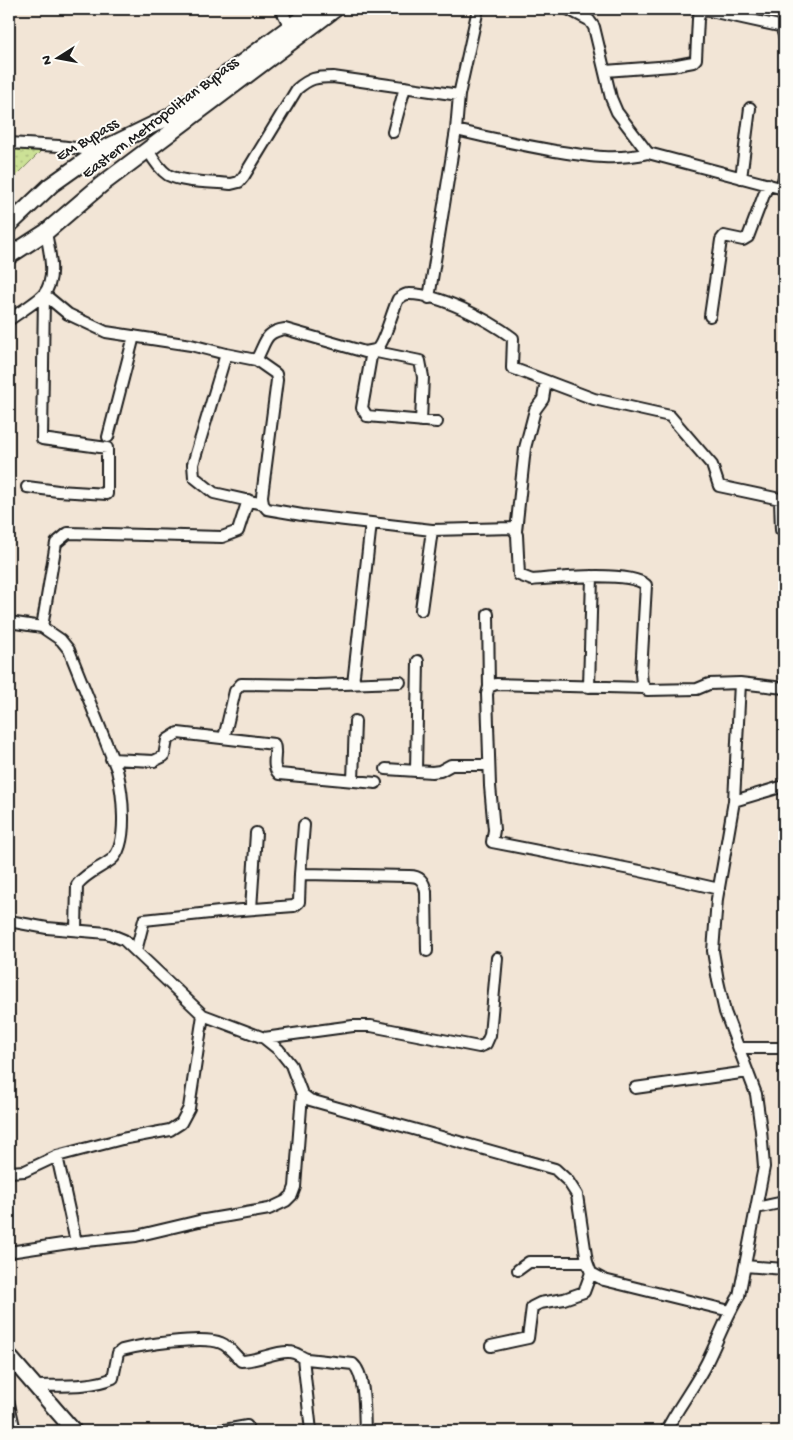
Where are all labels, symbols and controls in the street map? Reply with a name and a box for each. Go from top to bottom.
north arrow [32,32,82,82]
street label: Eastern Metropolitan Bypass [79,53,244,184]
text: N [38,54,57,66]
street label: EM Bypass [53,114,124,167]

